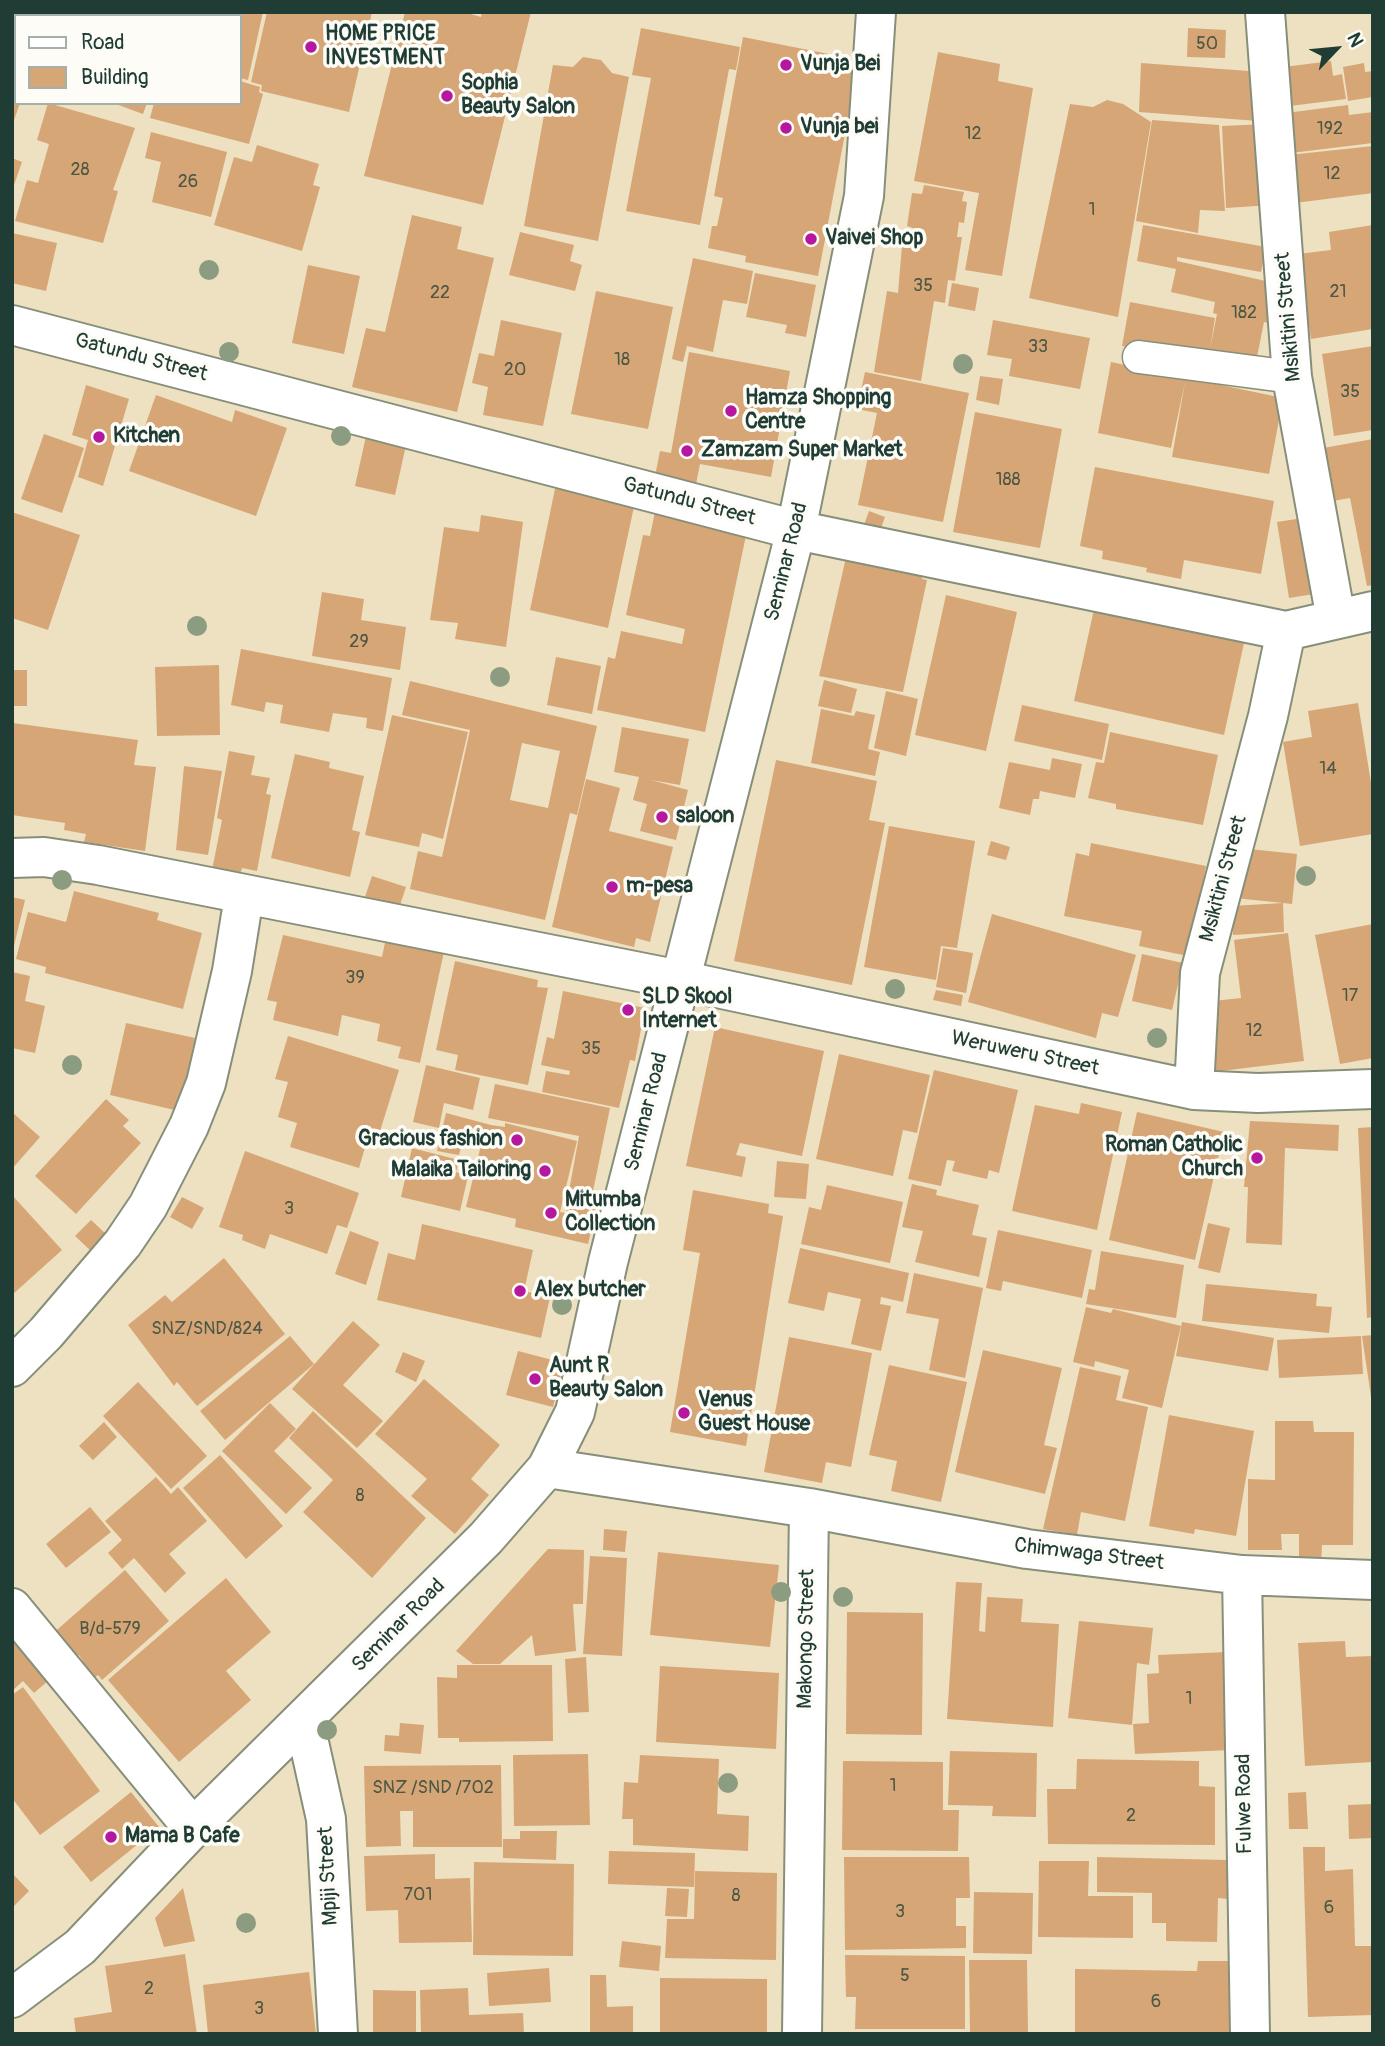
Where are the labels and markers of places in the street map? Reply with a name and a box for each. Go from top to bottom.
place label: HOME PRICE INVESTMENT [325,22,445,72]
marker: HOME PRICE INVESTMENT [303,39,319,55]
place label: Vunja Bei [800,52,880,78]
marker: Vunja Bei [778,57,794,73]
place label: Sophia Beauty Salon [461,71,575,121]
marker: Sophia Beauty Salon [439,88,455,104]
place label: Vunja bei [800,115,879,141]
marker: Vunja bei [778,120,794,136]
place label: Vaivei Shop [825,226,923,252]
marker: Vaivei Shop [803,231,819,247]
place label: Hamza Shopping Centre [745,386,891,436]
marker: Hamza Shopping Centre [723,403,739,419]
place label: Kitchen [113,424,180,450]
marker: Kitchen [91,429,107,445]
place label: Zamzam Super Market [701,438,903,464]
marker: Zamzam Super Market [679,443,695,459]
place label: saloon [676,804,734,830]
marker: saloon [654,809,670,825]
place label: m-pesa [626,874,693,900]
marker: m-pesa [604,879,620,895]
place label: SLD Skool Internet [642,985,732,1035]
marker: SLD Skool Internet [620,1002,636,1018]
place label: Gracious fashion [358,1127,503,1153]
marker: Gracious fashion [509,1132,525,1148]
place label: Roman Catholic Church [1105,1133,1243,1183]
marker: Roman Catholic Church [1249,1150,1265,1166]
place label: Malaika Tailoring [391,1158,531,1184]
marker: Malaika Tailoring [537,1163,553,1179]
place label: Mitumba Collection [565,1188,655,1238]
marker: Mitumba Collection [543,1205,559,1221]
place label: Alex butcher [534,1278,646,1304]
marker: Alex butcher [512,1283,528,1299]
place label: Aunt R Beauty Salon [549,1354,663,1404]
marker: Aunt R Beauty Salon [527,1371,543,1387]
place label: Venus Guest House [698,1388,810,1438]
marker: Venus Guest House [676,1405,692,1421]
place label: Mama B Cafe [125,1824,240,1850]
marker: Mama B Cafe [103,1829,119,1845]

